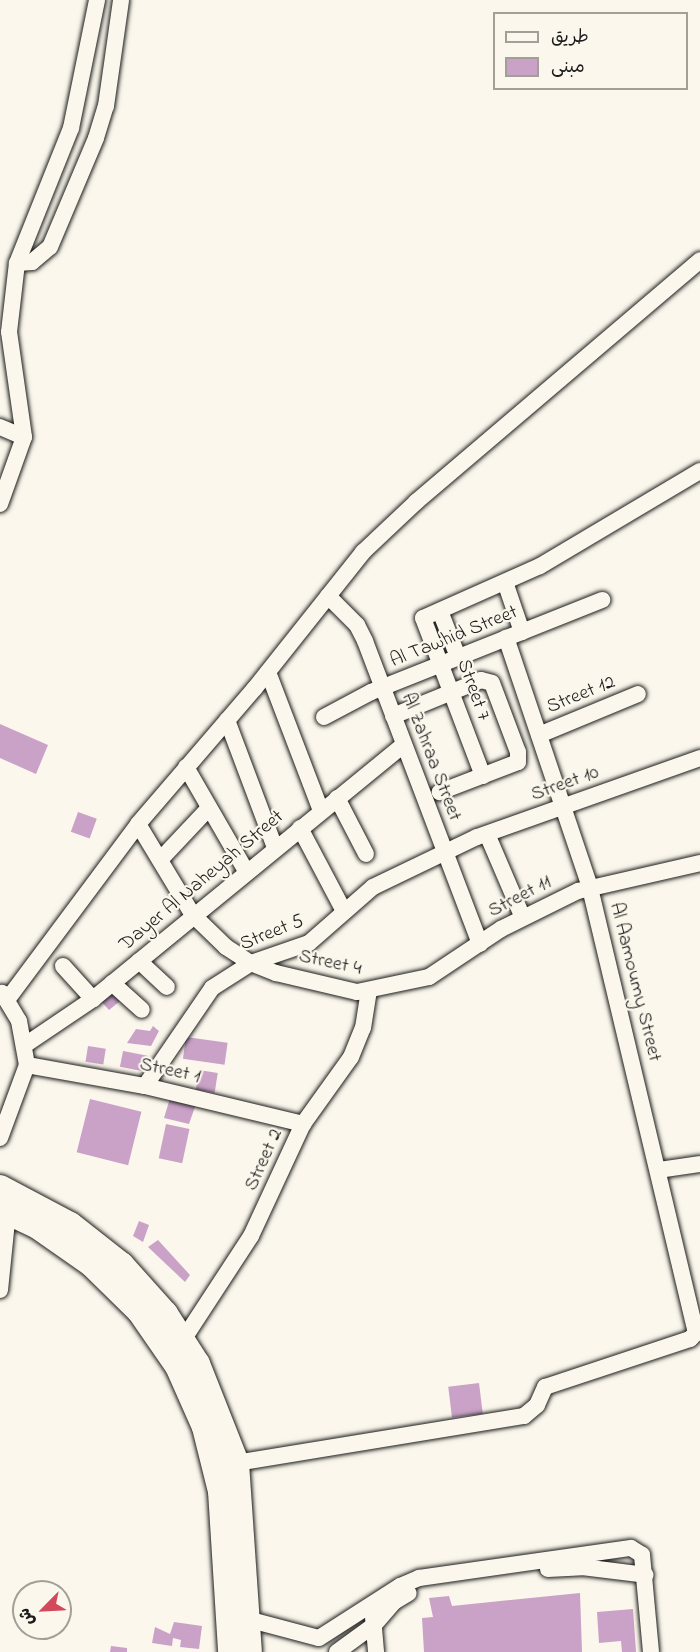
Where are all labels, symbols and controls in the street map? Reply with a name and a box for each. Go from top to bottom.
legend [493,12,688,90]
text: طريق [551,25,589,51]
text: مبنى [551,55,585,81]
street label: Al Tawhid Street [387,601,521,673]
street label: Street 7 [451,656,495,724]
street label: Street 12 [543,670,619,720]
street label: Al Zahraa Street [396,689,466,825]
street label: Street 10 [528,761,602,807]
street label: Dayer Al Naheyah Street [115,805,289,957]
street label: Street 11 [484,870,556,924]
street label: Al Aamoumy Street [604,900,666,1064]
street label: Street 5 [237,909,307,957]
street label: Street 4 [296,945,364,981]
street label: Street 1 [137,1053,203,1089]
street label: Street 2 [240,1125,288,1195]
north arrow [12,1580,72,1640]
text: ش [13,1604,42,1629]

